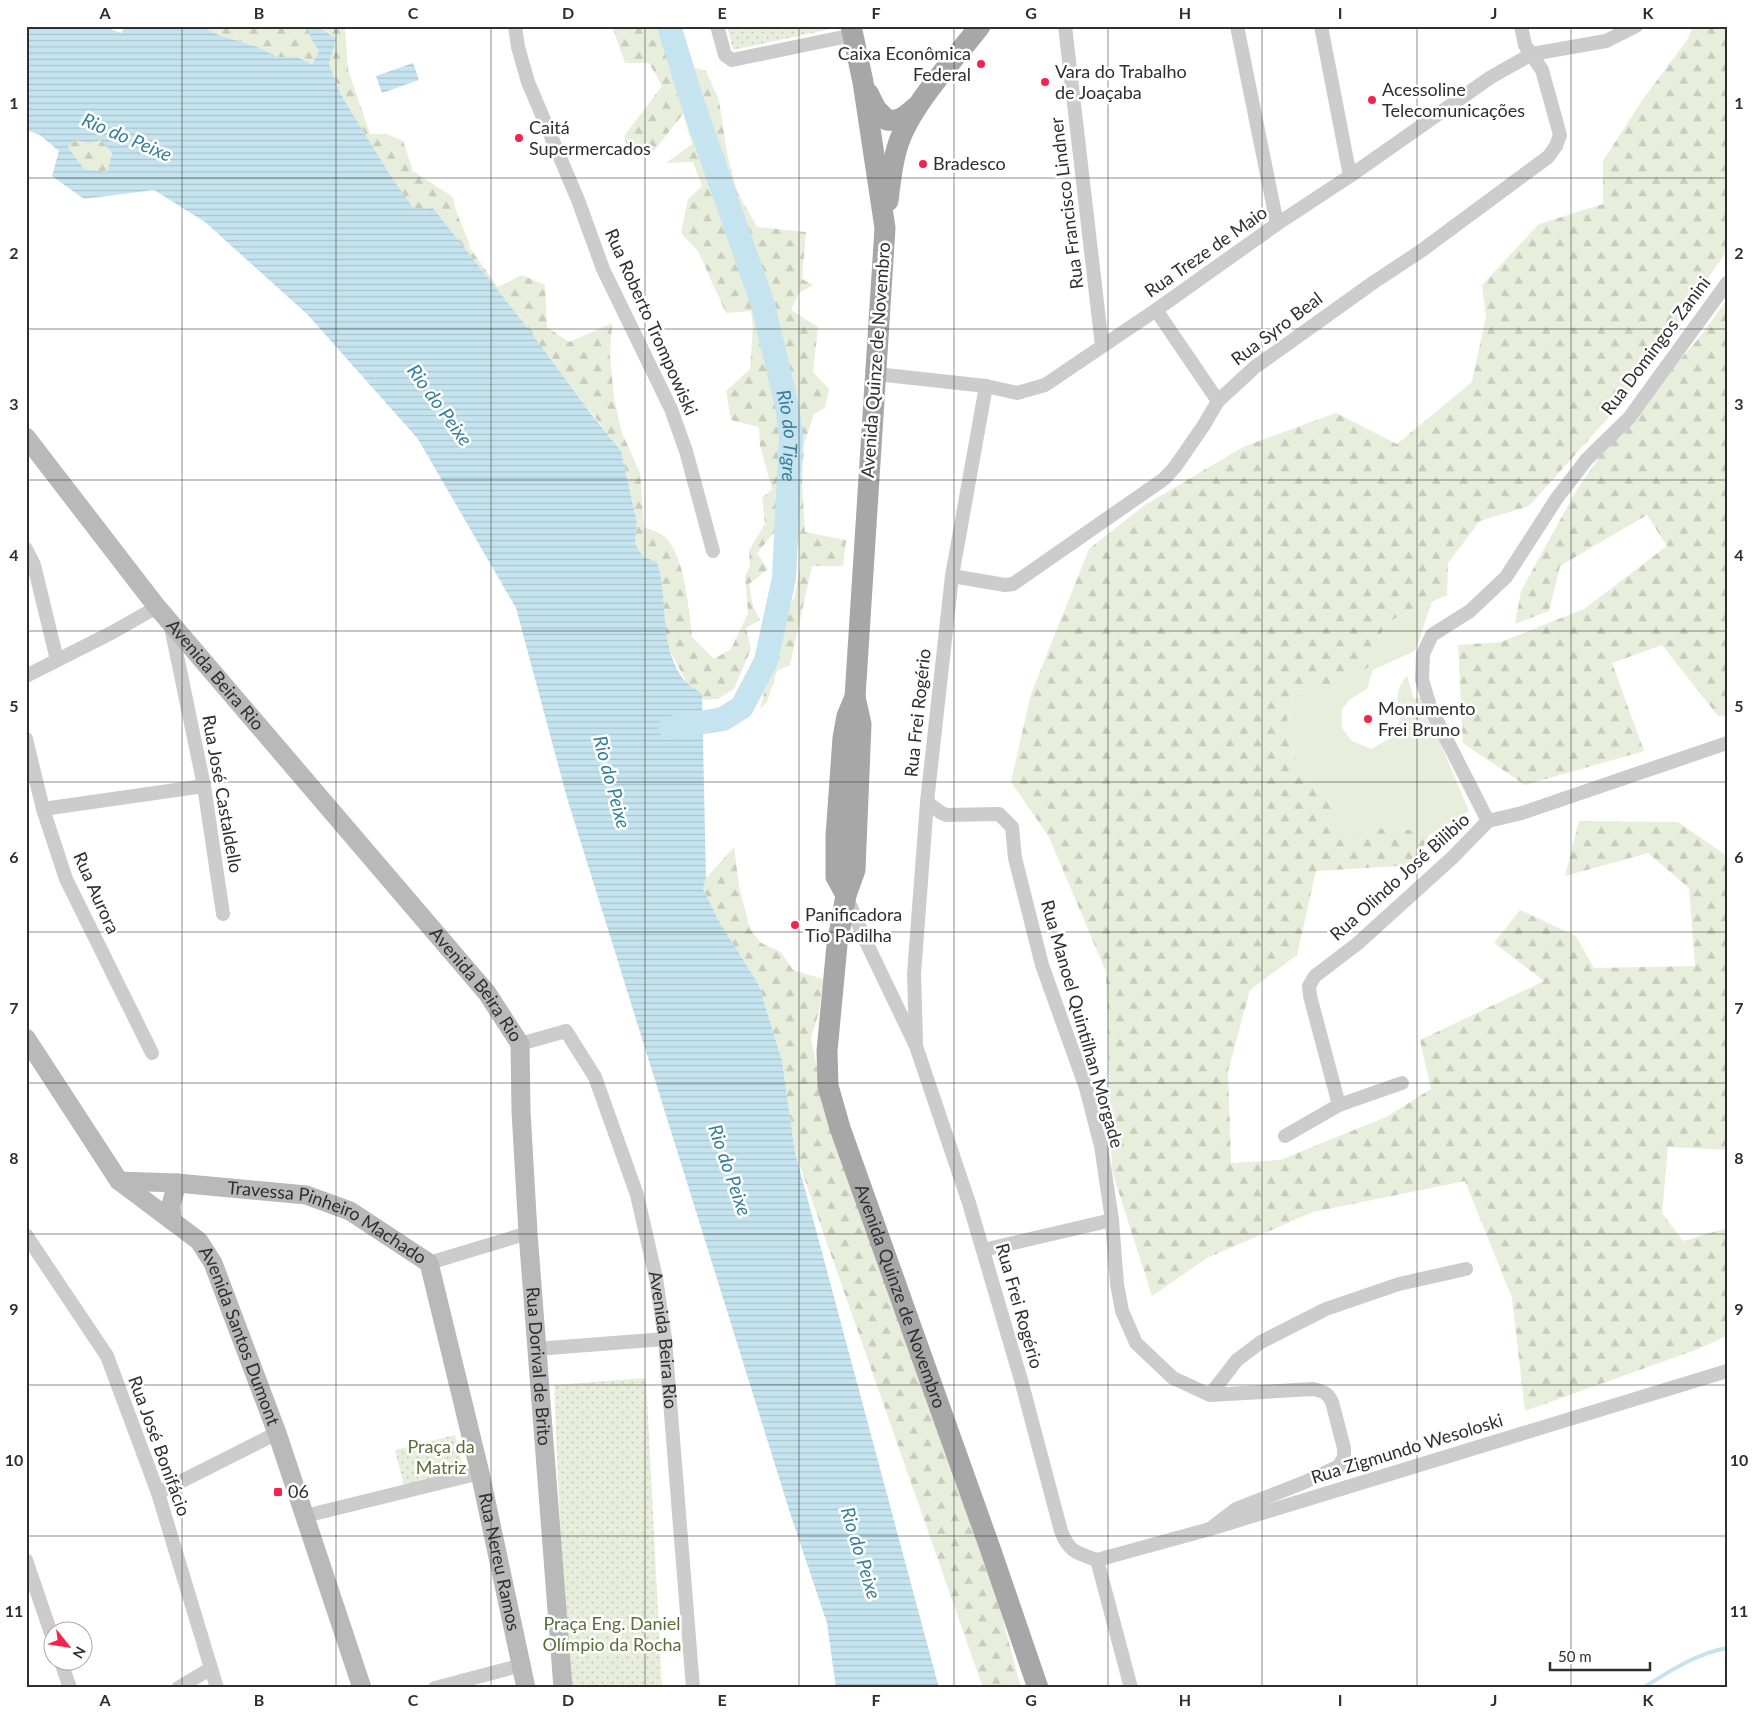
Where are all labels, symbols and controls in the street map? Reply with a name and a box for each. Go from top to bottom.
text: A [98,3,111,22]
text: B [254,3,264,22]
text: C [408,3,419,22]
text: D [562,3,574,22]
text: E [717,3,727,22]
text: F [871,3,881,22]
text: G [1025,3,1037,22]
text: H [1179,3,1191,22]
text: I [1338,3,1342,22]
text: J [1491,3,1497,22]
text: K [1643,3,1655,22]
place label: Caixa Econômica Federal [838,42,971,85]
marker: Caixa Econômica Federal [975,58,987,70]
place label: Vara do Trabalho de Joaçaba [1055,60,1187,103]
marker: Vara do Trabalho de Joaçaba [1039,76,1051,88]
place label: Acessoline Telecomunicações [1382,78,1525,121]
text: 1 [9,93,19,112]
text: 1 [1734,93,1744,112]
marker: Acessoline Telecomunicações [1366,94,1378,106]
water label: Rio do Peixe [79,107,175,166]
street label: Rua Francisco Lindner [1044,115,1087,290]
place label: Caitá Supermercados [529,116,651,159]
marker: Caitá Supermercados [513,132,525,144]
place label: Bradesco [933,152,1006,174]
marker: Bradesco [917,158,929,170]
street label: Rua Treze de Maio [1140,201,1271,302]
street label: Rua Roberto Trompowiski [601,225,703,418]
street label: Avenida Quinze de Novembro [856,241,894,479]
text: 2 [9,243,19,262]
text: 2 [1734,243,1744,262]
street label: Rua Domingos Zanini [1596,272,1714,419]
street label: Rua Syro Beal [1227,287,1326,370]
water label: Rio do Peixe [403,359,478,450]
water label: Rio do Tigre [772,387,803,482]
text: 3 [9,394,19,413]
text: 3 [1734,394,1744,413]
text: 4 [9,545,19,564]
text: 4 [1734,545,1744,564]
street label: Avenida Beira Rio [162,614,269,734]
street label: Rua Frei Rogério [899,648,935,778]
text: 5 [9,696,19,715]
text: 5 [1734,696,1744,715]
place label: Monumento Frei Bruno [1378,697,1476,740]
street label: Rua José Castaldello [198,713,248,875]
marker: Monumento Frei Bruno [1362,713,1374,725]
water label: Rio do Peixe [589,733,636,831]
street label: Rua Olindo José Bilibio [1325,808,1474,945]
text: 6 [9,847,19,866]
text: 6 [1734,847,1744,866]
street label: Rua Aurora [69,848,125,937]
street label: Rua Manoel Quintilhan Morgade [1037,897,1129,1150]
place label: Panificadora Tio Padilha [805,903,902,946]
marker: Panificadora Tio Padilha [789,919,801,931]
street label: Avenida Beira Rio [425,922,528,1046]
text: 7 [9,998,19,1017]
text: 7 [1734,998,1744,1017]
water label: Rio do Peixe [704,1121,757,1219]
text: 8 [9,1148,19,1167]
text: 8 [1734,1148,1744,1167]
street label: Travessa Pinheiro Machado [226,1176,431,1268]
street label: Avenida Quinze de Novembro [851,1181,951,1411]
street label: Avenida Santos Dumont [195,1241,285,1429]
street label: Rua Frei Rogério [992,1241,1048,1371]
street label: Avenida Beira Rio [645,1268,683,1410]
street label: Rua Dorival de Brito [522,1286,556,1446]
text: 9 [9,1299,19,1318]
text: 9 [1734,1299,1744,1318]
street label: Rua José Bonifácio [124,1372,196,1519]
street label: Rua Zigmundo Wesoloski [1308,1408,1505,1488]
park label: Praça da Matriz [407,1435,475,1478]
text: 10 [5,1450,23,1469]
text: 10 [1730,1450,1748,1469]
place label: 06 [288,1480,309,1502]
marker: 06 [272,1486,284,1498]
street label: Rua Nereu Ramos [475,1491,526,1633]
water label: Rio do Peixe [837,1504,886,1602]
text: 11 [5,1601,23,1620]
text: 11 [1730,1601,1748,1620]
park label: Praça Eng. Daniel Olímpio da Rocha [543,1612,681,1655]
north arrow [42,1622,92,1672]
scale bar [1550,1639,1650,1671]
text: N [70,1644,90,1662]
text: 50 m [1558,1647,1592,1665]
text: A [98,1690,111,1709]
text: B [254,1690,264,1709]
text: C [408,1690,419,1709]
text: D [562,1690,574,1709]
text: E [717,1690,727,1709]
text: F [871,1690,881,1709]
text: G [1025,1690,1037,1709]
text: H [1179,1690,1191,1709]
text: I [1338,1690,1342,1709]
text: J [1491,1690,1497,1709]
text: K [1643,1690,1655,1709]

